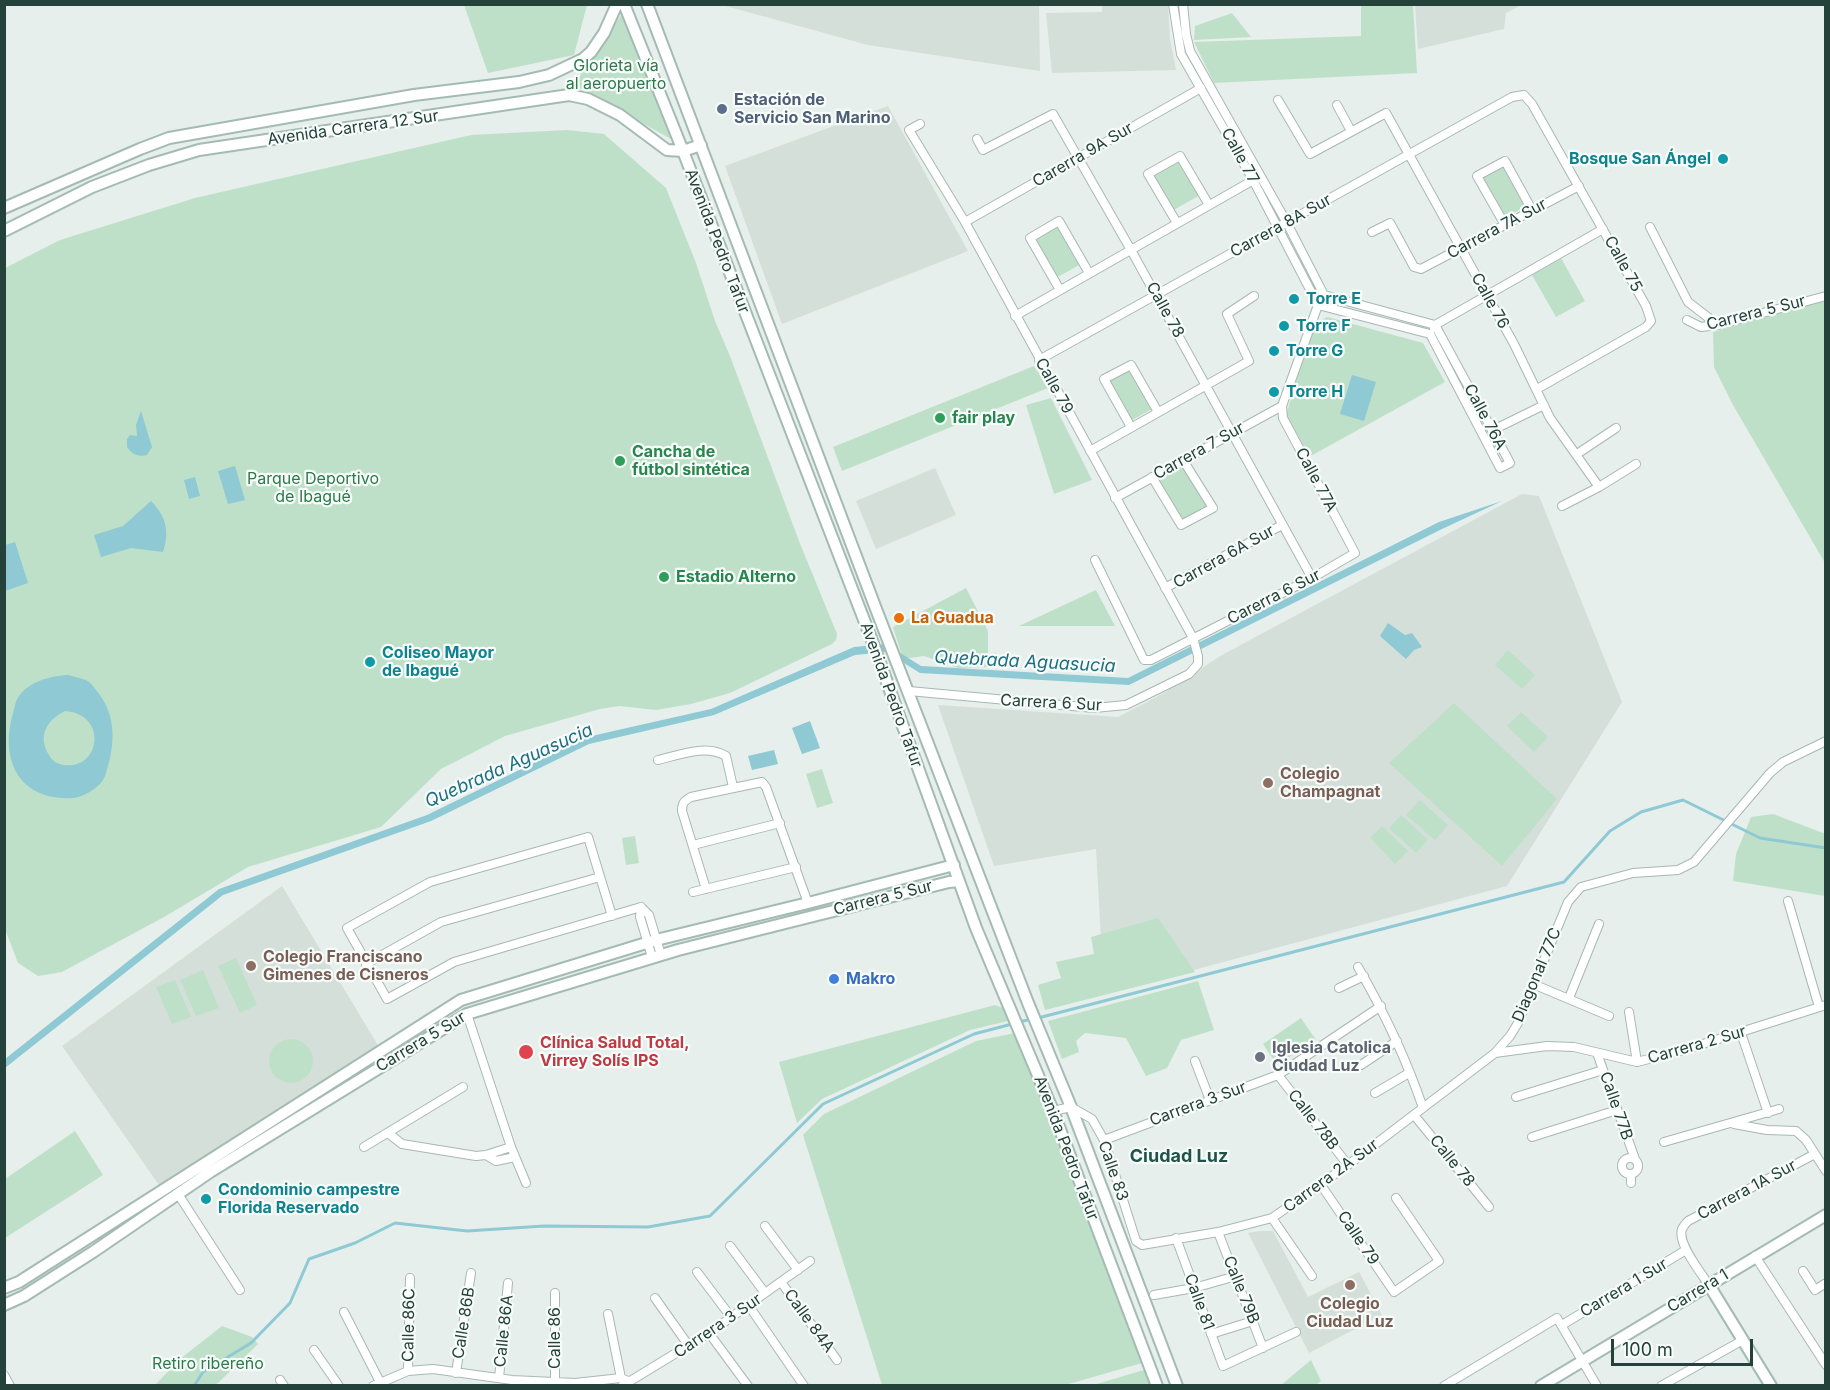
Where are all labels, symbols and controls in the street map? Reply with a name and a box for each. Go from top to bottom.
park label: Glorieta vía al aeropuerto [566,56,666,94]
place label: Estación de Servicio San Marino [734,90,891,128]
marker: Estación de Servicio San Marino [715,102,729,116]
street label: Avenida Carrera 12 Sur [266,106,440,150]
street label: Carerra 9A Sur [1029,118,1137,192]
street label: Calle 77 [1217,125,1263,187]
place label: Bosque San Ángel [1569,149,1711,169]
marker: Bosque San Ángel [1716,152,1730,166]
street label: Avenida Pedro Tafur [681,166,753,316]
street label: Carrera 8A Sur [1227,190,1335,262]
street label: Carrera 7A Sur [1444,195,1550,263]
street label: Calle 75 [1600,233,1646,295]
street label: Calle 76 [1467,270,1513,332]
street label: Calle 78 [1142,279,1188,341]
place label: Torre E [1306,289,1361,309]
street label: Carrera 5 Sur [1704,291,1808,335]
marker: Torre E [1287,292,1301,306]
place label: Torre F [1296,316,1351,336]
marker: Torre F [1277,319,1291,333]
place label: Torre G [1286,341,1343,361]
marker: Torre G [1267,344,1281,358]
street label: Calle 79 [1031,355,1077,417]
street label: Calle 76A [1460,381,1510,453]
place label: Torre H [1286,382,1343,402]
marker: Torre H [1267,385,1281,399]
place label: fair play [952,408,1015,428]
marker: fair play [933,411,947,425]
street label: Carrera 7 Sur [1150,418,1248,484]
place label: Cancha de fútbol sintética [632,442,750,480]
street label: Calle 77A [1291,445,1341,515]
marker: Cancha de fútbol sintética [613,454,627,468]
park label: Parque Deportivo de Ibagué [247,469,379,507]
street label: Carrera 6A Sur [1170,521,1278,593]
street label: Carerra 6 Sur [1224,565,1324,629]
place label: Estadio Alterno [676,567,796,587]
marker: Estadio Alterno [657,570,671,584]
place label: La Guadua [911,608,994,628]
marker: La Guadua [892,611,906,625]
street label: Avenida Pedro Tafur [856,620,926,770]
place label: Coliseo Mayor de Ibagué [382,643,494,681]
water label: Quebrada Aguasucia [934,646,1116,678]
marker: Coliseo Mayor de Ibagué [363,655,377,669]
street label: Carrera 6 Sur [1000,691,1102,715]
water label: Quebrada Aguasucia [422,719,596,813]
place label: Colegio Champagnat [1280,764,1380,802]
marker: Colegio Champagnat [1261,776,1275,790]
street label: Carrera 5 Sur [831,876,935,920]
street label: Diagonal 77C [1508,925,1566,1025]
place label: Colegio Franciscano Gimenes de Cisneros [263,947,429,985]
marker: Colegio Franciscano Gimenes de Cisneros [244,959,258,973]
place label: Makro [846,969,895,989]
marker: Makro [827,972,841,986]
street label: Carrera 5 Sur [373,1008,469,1076]
street label: Carrera 2 Sur [1646,1022,1748,1068]
place label: Clínica Salud Total, Virrey Solís IPS [540,1033,690,1071]
place label: Iglesia Catolica Ciudad Luz [1272,1038,1391,1076]
marker: Clínica Salud Total, Virrey Solís IPS [517,1043,535,1061]
marker: Iglesia Catolica Ciudad Luz [1253,1050,1267,1064]
street label: Calle 77B [1595,1069,1637,1143]
street label: Avenida Pedro Tafur [1030,1073,1102,1223]
street label: Carrera 3 Sur [1147,1078,1249,1130]
street label: Calle 78B [1283,1086,1343,1154]
street label: Calle 78 [1425,1131,1479,1191]
street label: Carrera 2A Sur [1280,1135,1382,1217]
street label: Calle 83 [1094,1139,1132,1203]
district label: Ciudad Luz [1130,1146,1228,1168]
street label: Carrera 1A Sur [1694,1156,1800,1224]
place label: Condominio campestre Florida Reservado [218,1180,400,1218]
marker: Condominio campestre Florida Reservado [199,1192,213,1206]
street label: Calle 79 [1333,1207,1383,1269]
street label: Calle 79B [1219,1253,1263,1327]
street label: Carrera 1 Sur [1577,1254,1671,1322]
street label: Carrera 1 [1664,1265,1732,1317]
street label: Calle 81 [1180,1271,1218,1333]
marker: Colegio Ciudad Luz [1343,1278,1357,1292]
street label: Calle 86B [449,1286,479,1360]
street label: Calle 84A [780,1286,838,1356]
street label: Calle 86C [399,1288,419,1362]
street label: Carrera 3 Sur [670,1290,766,1362]
street label: Calle 86A [491,1294,517,1368]
place label: Colegio Ciudad Luz [1306,1294,1394,1332]
street label: Calle 86 [545,1307,565,1369]
scale bar [1614,1327,1756,1365]
text: 100 m [1622,1339,1673,1360]
park label: Retiro ribereño [152,1354,264,1374]

